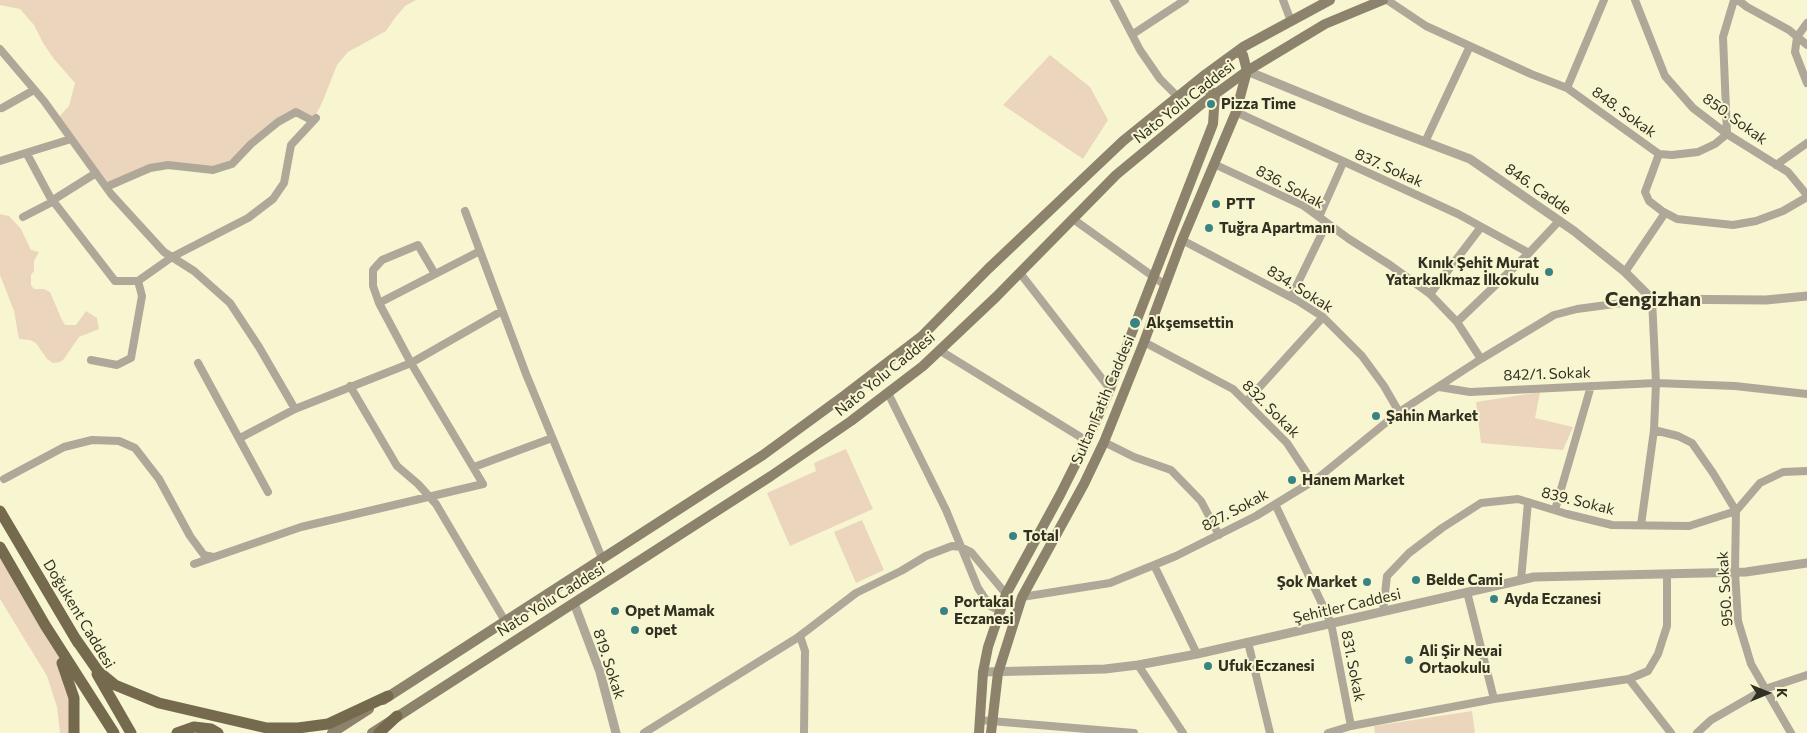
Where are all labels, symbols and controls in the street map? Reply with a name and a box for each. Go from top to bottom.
street label: Nato Yolu Caddesi [1130,57,1238,147]
street label: 848. Sokak [1588,83,1660,141]
street label: 850. Sokak [1699,90,1771,148]
place label: Pizza Time [1221,95,1296,113]
marker: Pizza Time [1205,98,1217,110]
street label: 837. Sokak [1352,145,1426,191]
street label: 846. Cadde [1501,160,1575,218]
street label: 836. Sokak [1253,162,1327,212]
place label: PTT [1226,195,1255,213]
marker: PTT [1210,198,1222,210]
place label: Tuğra Apartmanı [1219,219,1335,237]
marker: Tuğra Apartmanı [1203,222,1215,234]
place label: Kınık Şehit Murat Yatarkalkmaz İlkokulu [1385,254,1539,289]
street label: 834. Sokak [1264,262,1336,316]
marker: Kınık Şehit Murat Yatarkalkmaz İlkokulu [1543,266,1555,278]
district label: Cengizhan [1605,287,1701,311]
place label: Akşemsettin [1146,314,1234,332]
marker: Akşemsettin [1128,316,1142,330]
street label: Nato Yolu Caddesi [831,328,939,420]
street label: Sultan Fatih Caddesi [1068,333,1138,467]
street label: 842/1. Sokak [1503,363,1591,385]
street label: 832. Sokak [1238,376,1304,442]
place label: Şahin Market [1386,407,1478,425]
marker: Şahin Market [1370,410,1382,422]
place label: Hanem Market [1302,471,1404,489]
marker: Hanem Market [1286,474,1298,486]
street label: 839. Sokak [1540,483,1616,519]
street label: 827. Sokak [1199,485,1271,535]
place label: Total [1023,527,1059,545]
marker: Total [1007,530,1019,542]
street label: 950. Sokak [1713,551,1737,627]
street label: Doğukent Caddesi [39,556,119,672]
street label: Nato Yolu Caddesi [494,560,608,640]
place label: Belde Cami [1426,571,1503,589]
place label: Şok Market [1277,573,1357,591]
marker: Belde Cami [1410,574,1422,586]
marker: Şok Market [1361,576,1373,588]
street label: Şehitler Caddesi [1291,585,1403,627]
place label: Ayda Eczanesi [1504,590,1601,608]
place label: Portakal Eczanesi [954,593,1014,628]
marker: Ayda Eczanesi [1488,593,1500,605]
place label: Opet Mamak [625,602,715,620]
marker: Opet Mamak [609,605,621,617]
marker: Portakal Eczanesi [938,605,950,617]
place label: opet [645,621,677,639]
marker: opet [629,624,641,636]
street label: 819. Sokak [589,627,629,701]
street label: 831. Sokak [1337,629,1369,703]
place label: Ali Şir Nevai Ortaokulu [1419,642,1502,677]
marker: Ali Şir Nevai Ortaokulu [1403,654,1415,666]
place label: Ufuk Eczanesi [1218,657,1315,675]
marker: Ufuk Eczanesi [1202,660,1214,672]
north arrow [1742,668,1792,718]
text: K [1774,688,1791,698]

